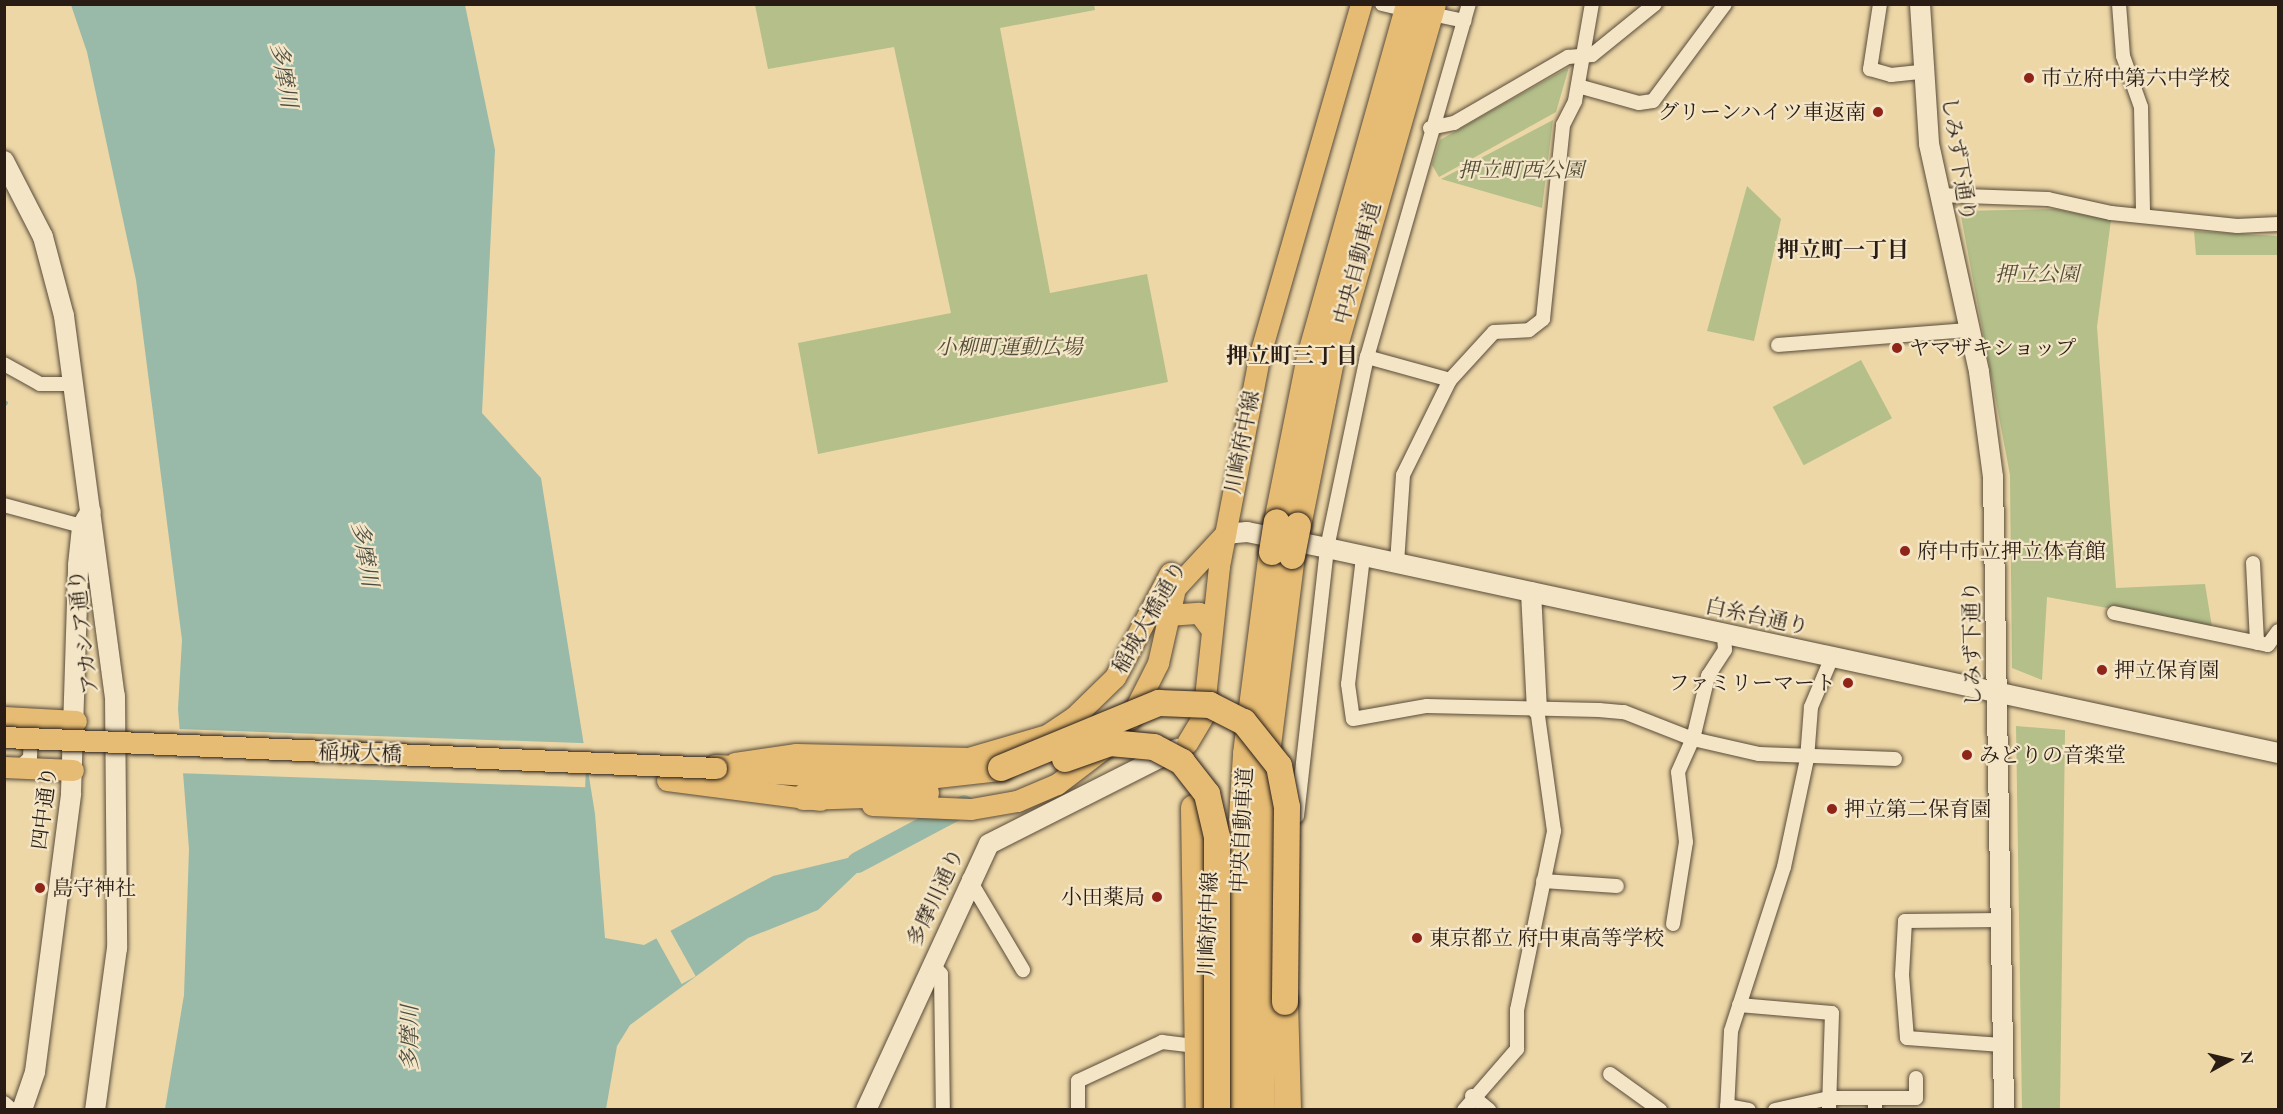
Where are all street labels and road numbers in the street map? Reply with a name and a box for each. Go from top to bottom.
street label: しみず下通り [1937,95,1981,223]
street label: 中央自動車道 [1329,199,1385,327]
street label: 川崎府中線 [1220,388,1264,496]
street label: 稲城大橋通り [1107,556,1191,678]
street label: アカシア通り [63,568,103,696]
street label: しみず下通り [1958,581,1986,707]
street label: 白糸台通り [1703,593,1811,639]
street label: 稲城大橋 [318,739,402,767]
street label: 四中通り [26,765,62,851]
street label: 中央自動車道 [1226,766,1258,894]
street label: 多摩川通り [901,844,969,950]
street label: 川崎府中線 [1194,871,1222,977]

